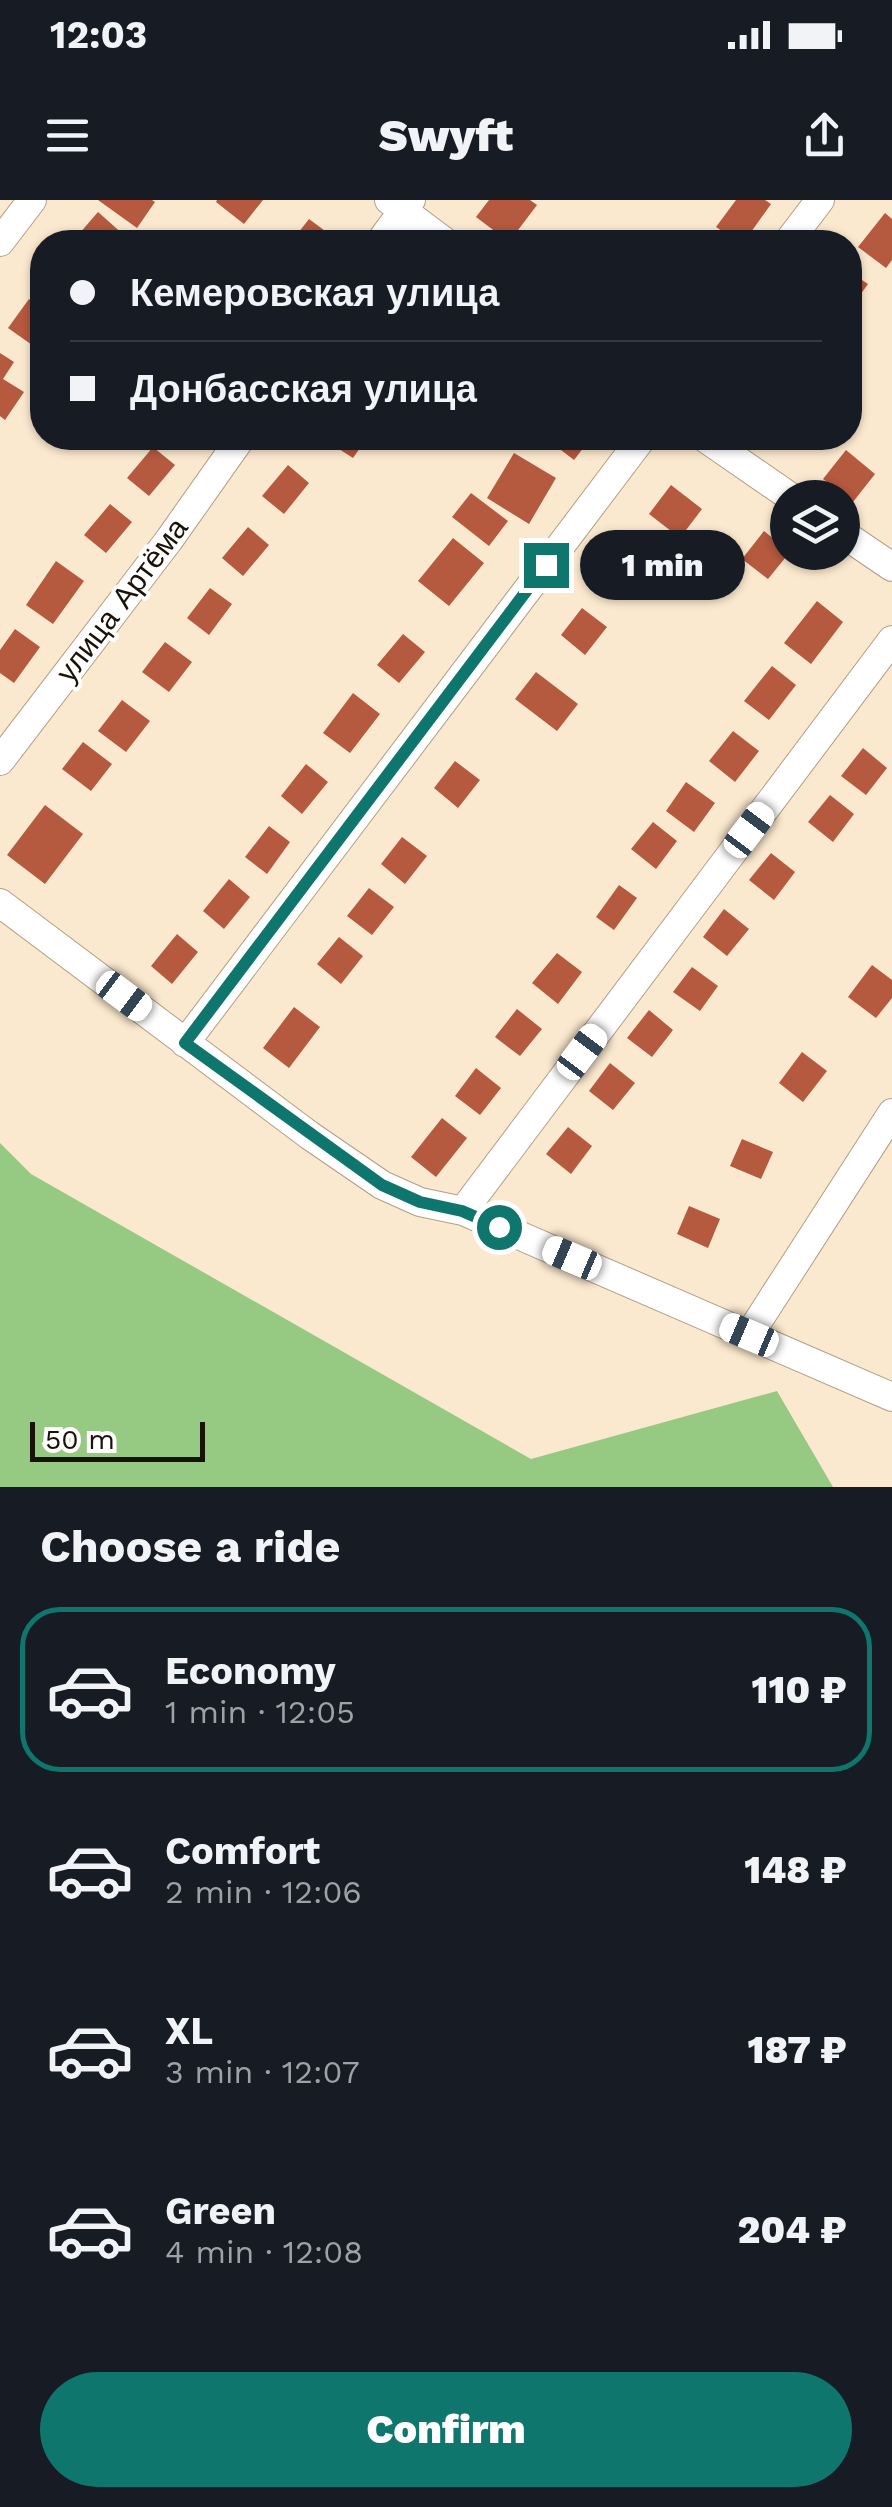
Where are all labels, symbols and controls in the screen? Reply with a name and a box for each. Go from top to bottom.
text: 12:03 [50,13,147,57]
icon: menu [40,108,95,163]
icon: share [797,108,852,163]
text: Swyft [379,109,513,162]
text: Кемеровская улица [130,271,499,315]
text: Донбасская улица [130,367,477,411]
map controls [770,480,860,570]
button: layers [770,480,860,570]
street label: улица Артёма [49,510,195,689]
callout: 1 min [581,530,746,600]
route end [524,543,569,588]
text: 1 min [621,546,704,584]
car [719,797,779,863]
car [91,966,157,1026]
car [552,1019,612,1085]
route start [477,1205,522,1250]
car [539,1232,605,1284]
car [716,1309,782,1361]
scale bar [30,1417,205,1462]
text: 50 m [45,1423,115,1456]
text: Choose a ride [40,1520,340,1573]
icon: car [45,1645,135,1735]
text: Economy [165,1649,336,1693]
text: 110 ₽ [752,1668,847,1712]
text: 1 min · 12:05 [165,1693,355,1731]
icon: car [45,1825,135,1915]
text: Comfort [165,1829,320,1873]
text: 148 ₽ [744,1848,847,1892]
text: 2 min · 12:06 [165,1873,362,1911]
icon: car [45,2005,135,2095]
text: XL [165,2009,213,2053]
text: 187 ₽ [748,2028,847,2072]
text: 3 min · 12:07 [165,2053,360,2091]
icon: car [45,2185,135,2275]
text: Green [165,2189,276,2233]
text: 204 ₽ [738,2208,847,2252]
text: 4 min · 12:08 [165,2233,363,2271]
button: Confirm [40,2372,852,2487]

